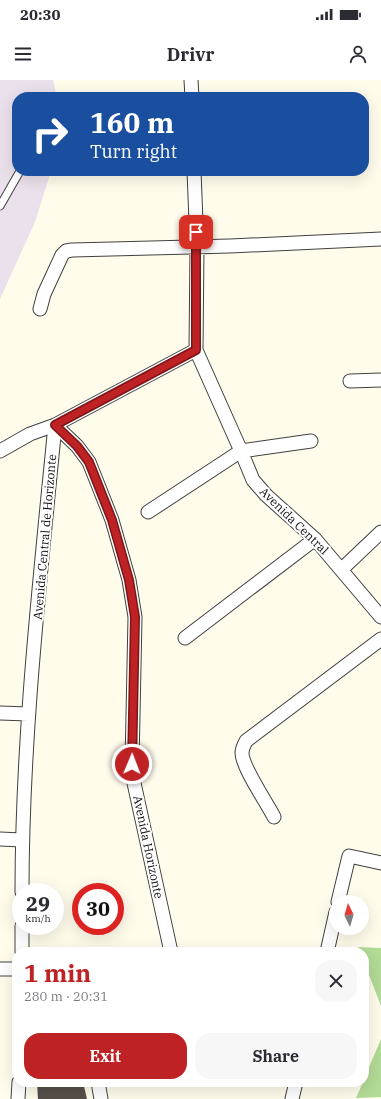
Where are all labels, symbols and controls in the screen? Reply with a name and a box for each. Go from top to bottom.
text: 20:30 [20,5,61,24]
icon: menu [12,43,34,65]
text: Drivr [167,43,214,66]
icon: person [347,43,369,65]
text: 160 m [90,104,174,141]
icon: right [24,108,76,160]
text: Turn right [90,140,177,163]
pin [179,215,213,249]
icon: arrive [185,221,207,243]
street label: Avenida Central de Horizonte [30,454,59,620]
street label: Avenida Central [257,484,332,558]
position arrow [111,743,153,785]
street label: Avenida Horizonte [130,794,167,900]
speed limit sign: 30 [72,883,124,935]
text: 29 [26,890,50,917]
north arrow [329,895,369,935]
map controls [329,895,369,935]
text: km/h [25,912,51,925]
text: 1 min [24,957,91,989]
button: close [315,960,357,1002]
text: 280 m · 20:31 [24,988,108,1005]
button: Exit [24,1033,187,1079]
button: Share [195,1033,357,1079]

